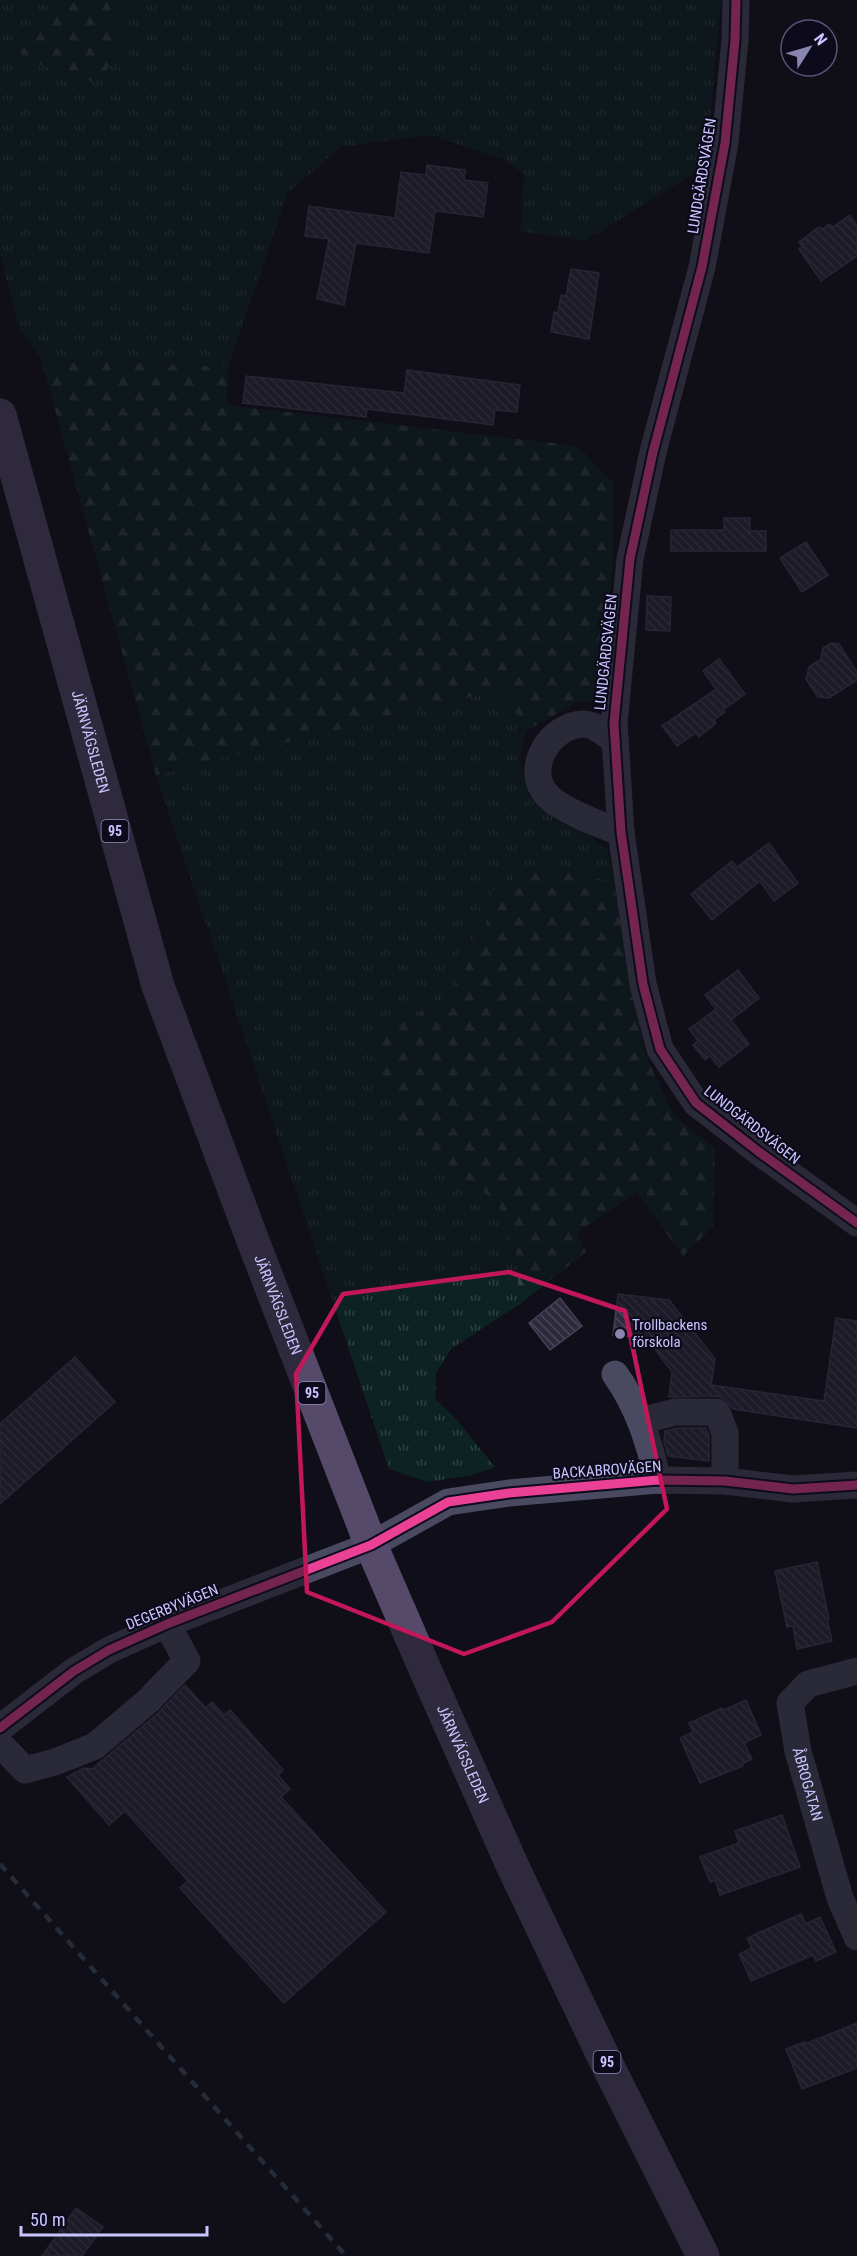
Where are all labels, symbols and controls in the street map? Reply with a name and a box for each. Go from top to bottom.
north arrow [779,18,839,78]
text: N [810,30,831,49]
street label: LUNDGÄRDSVÄGEN [684,117,720,235]
street label: LUNDGÄRDSVÄGEN [591,593,621,711]
street label: JÄRNVÄGSLEDEN [68,688,113,795]
road number: 95 [102,820,128,842]
street label: LUNDGÄRDSVÄGEN [700,1082,804,1168]
street label: JÄRNVÄGSLEDEN [250,1252,305,1357]
place label: Trollbackens förskola [632,1316,708,1351]
marker: Trollbackens förskola [613,1327,627,1341]
road number: 95 [298,1382,326,1404]
street label: BACKABROVÄGEN [552,1457,662,1483]
street label: DEGERBYVÄGEN [123,1580,221,1634]
street label: JÄRNVÄGSLEDEN [433,1702,493,1806]
street label: ÅBROGATAN [788,1745,827,1823]
road number: 95 [594,2051,620,2073]
scale bar [21,2199,207,2237]
text: 50 m [30,2209,65,2230]

